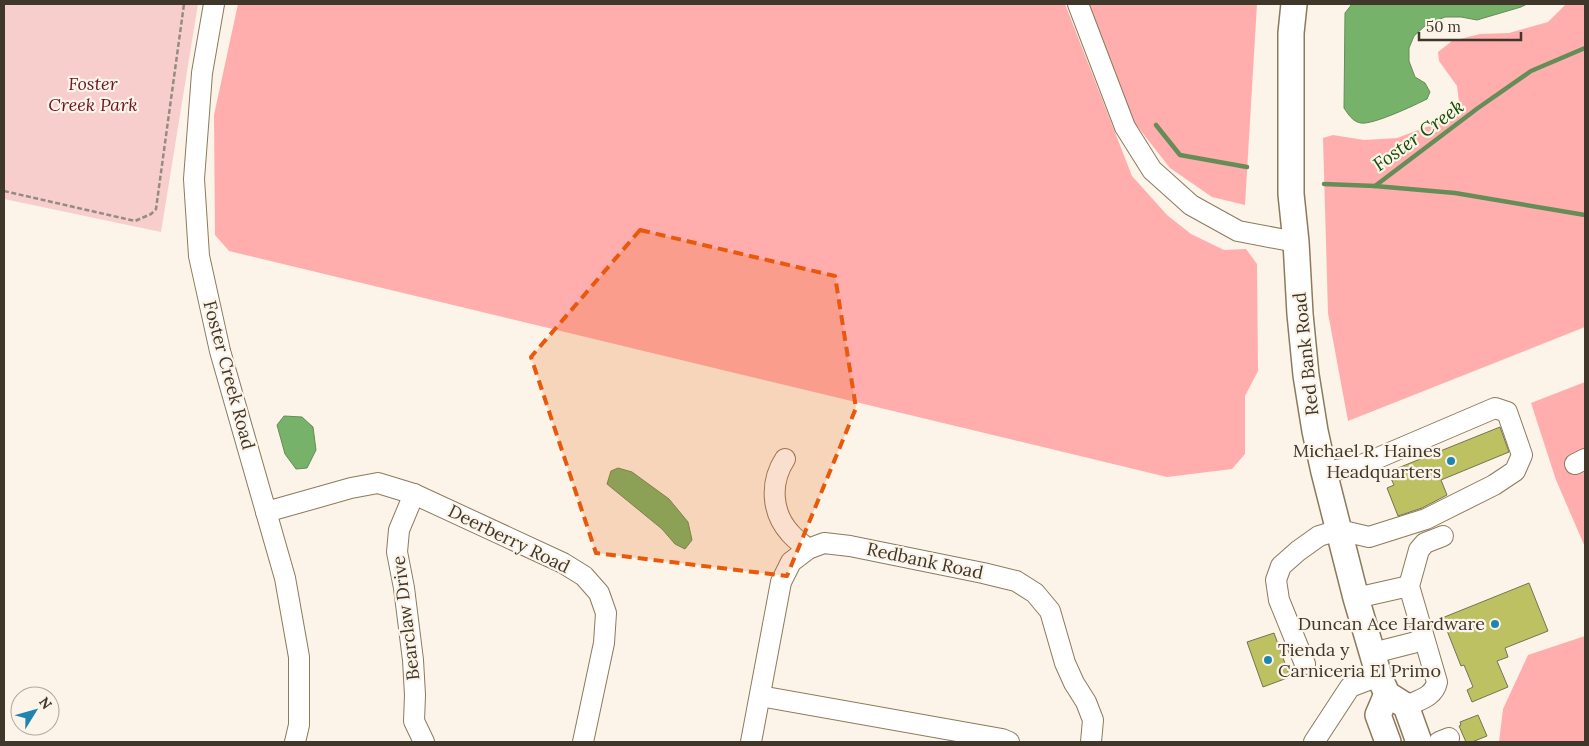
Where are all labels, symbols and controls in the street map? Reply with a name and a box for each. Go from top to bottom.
scale bar [1419,10,1522,42]
text: 50 m [1426,17,1461,36]
park label: Foster Creek Park [48,72,138,116]
water label: Foster Creek [1368,94,1468,176]
street label: Red Bank Road [1288,291,1323,417]
street label: Foster Creek Road [199,298,261,452]
place label: Michael R. Haines Headquarters [1293,439,1441,483]
marker: Michael R. Haines Headquarters [1445,455,1457,467]
street label: Deerberry Road [445,499,574,578]
street label: Redbank Road [865,537,986,584]
street label: Bearclaw Drive [386,554,425,682]
place label: Duncan Ace Hardware [1298,612,1485,635]
marker: Duncan Ace Hardware [1489,618,1501,630]
place label: Tienda y Carniceria El Primo [1278,638,1441,682]
marker: Tienda y Carniceria El Primo [1262,654,1274,666]
north arrow [10,686,60,736]
text: N [35,693,56,713]

